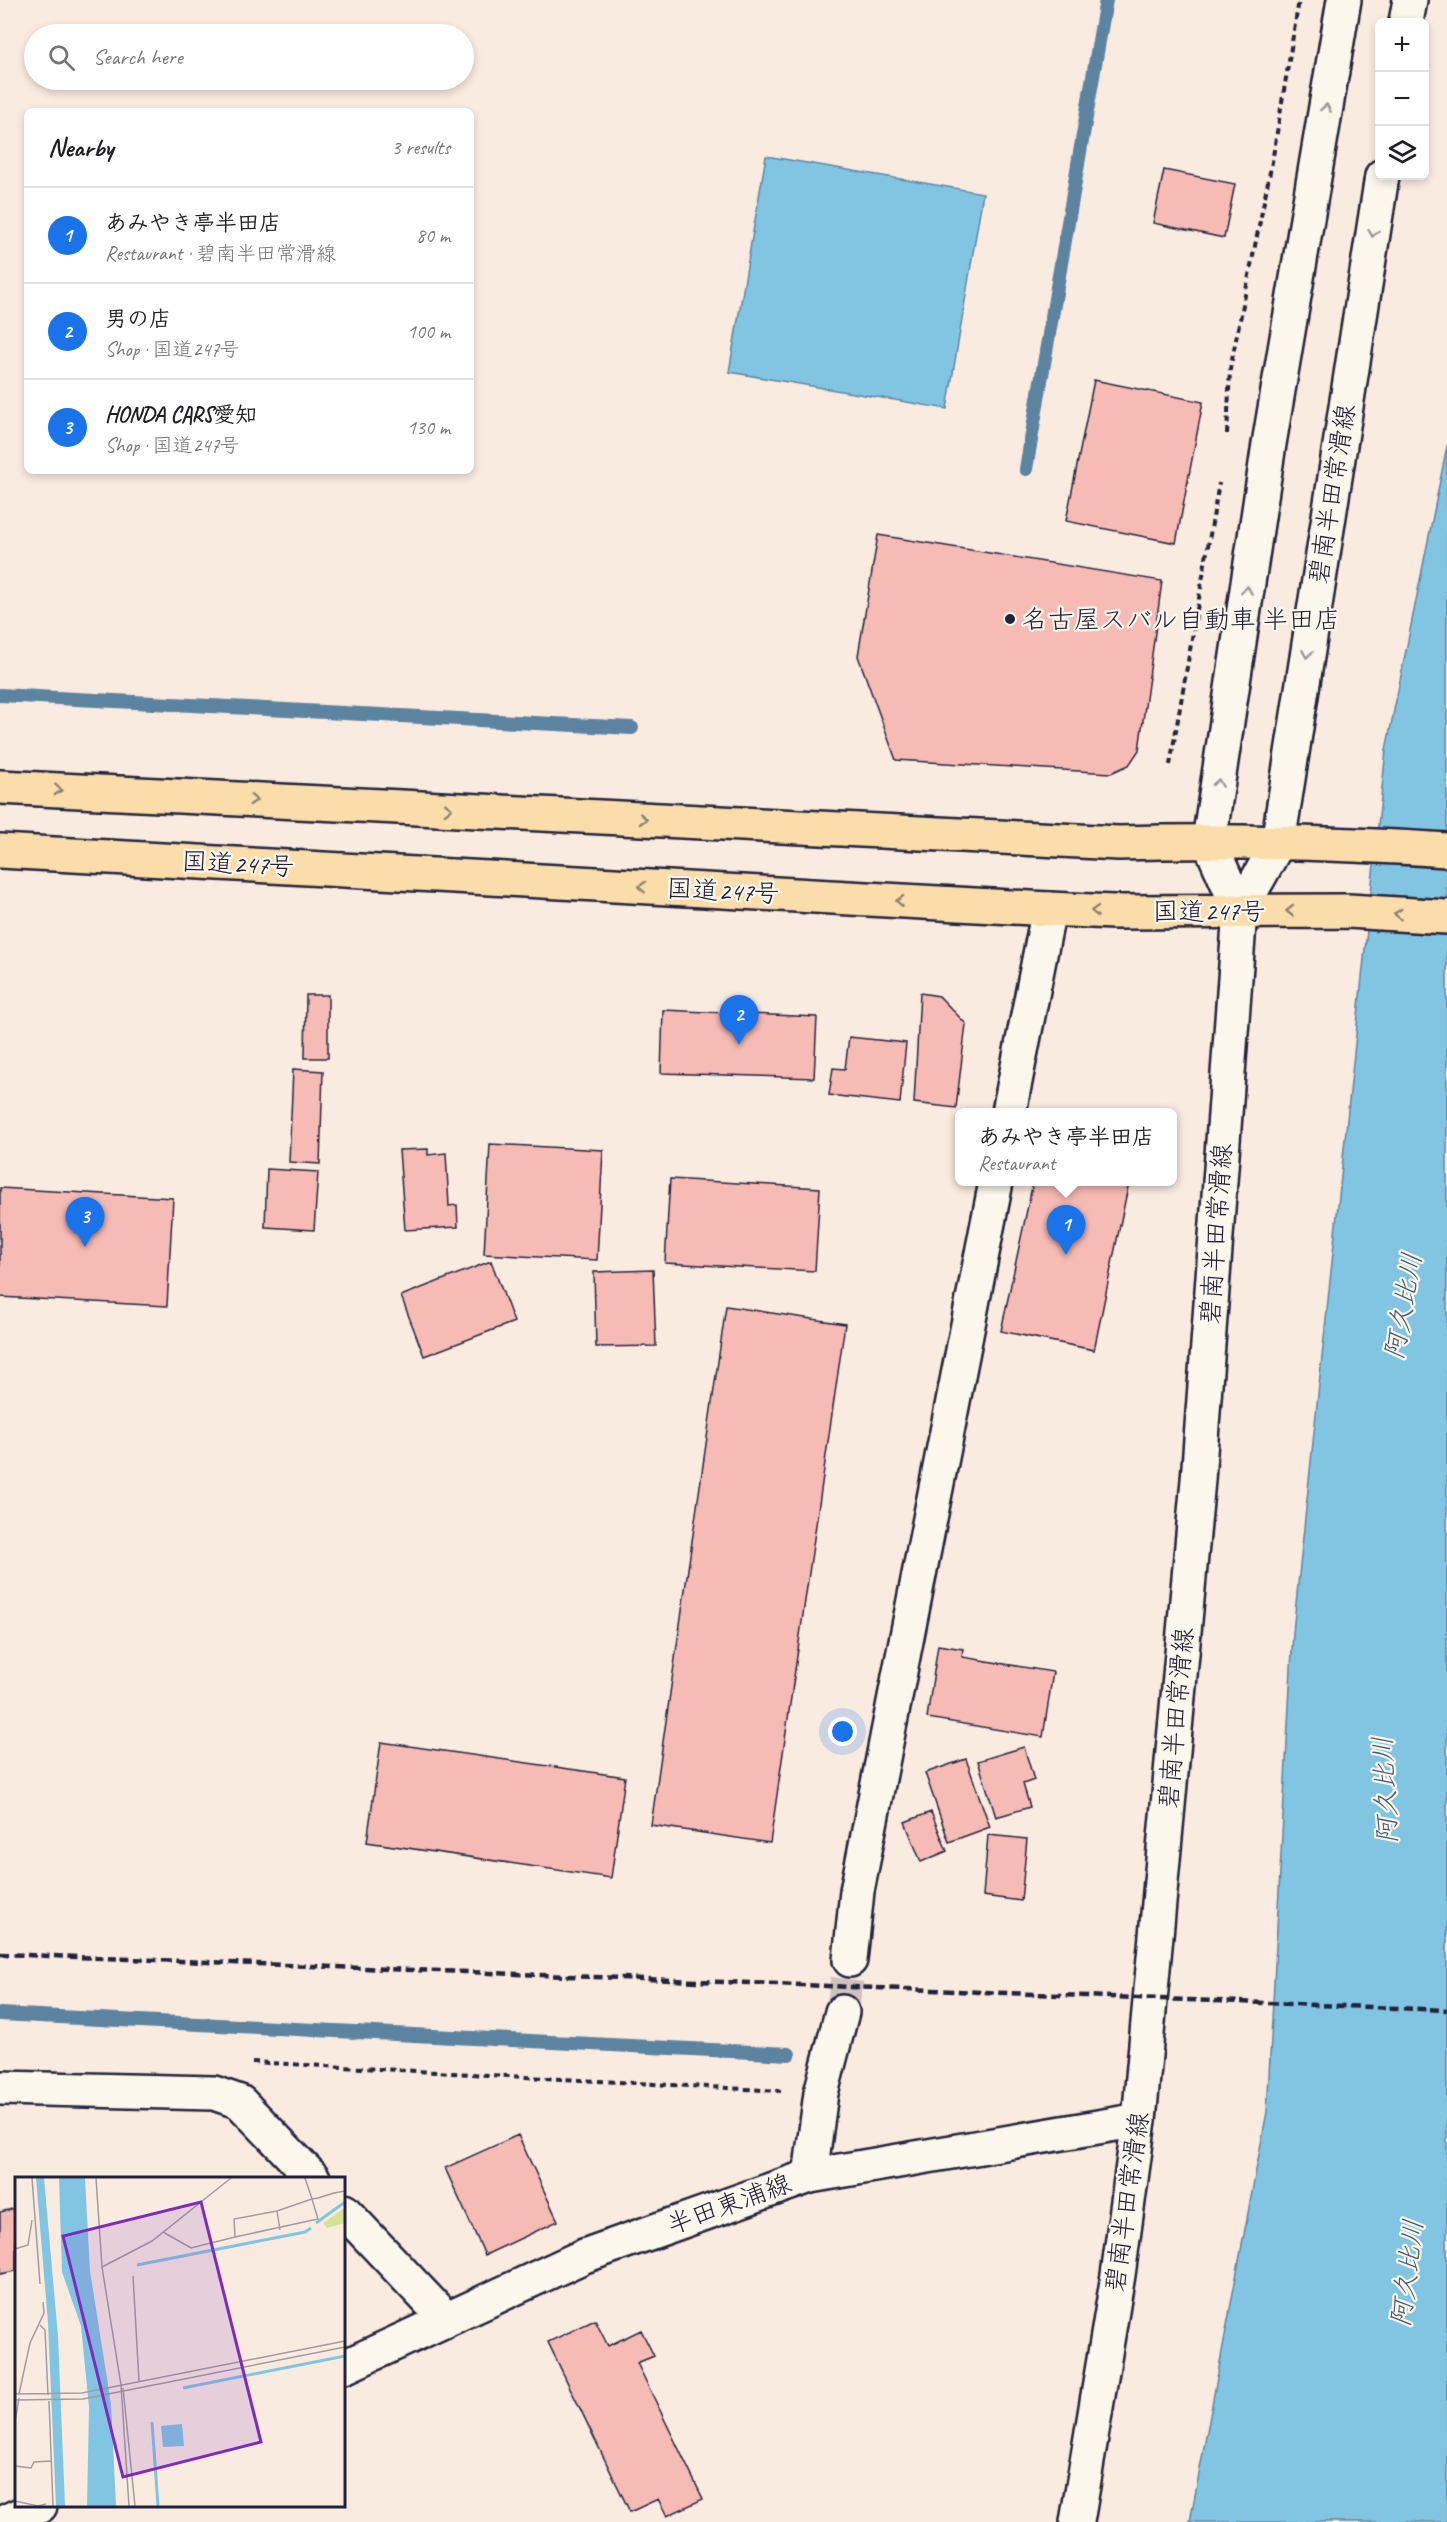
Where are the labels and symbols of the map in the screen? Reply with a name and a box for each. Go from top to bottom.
one-way arrow [1319,103,1331,112]
one-way arrow [1367,229,1379,238]
street label: 碧南半田常滑線 [1301,402,1363,586]
one-way arrow [1241,586,1253,595]
place label: 名古屋スバル自動車 半田店 [1022,603,1340,636]
marker: 名古屋スバル自動車 半田店 [1003,612,1017,626]
one-way arrow [1302,650,1314,659]
one-way arrow [1212,778,1224,788]
one-way arrow [54,784,63,797]
one-way arrow [249,793,258,806]
one-way arrow [443,803,452,816]
one-way arrow [638,813,647,826]
street label: 国道247号 [181,845,295,883]
street label: 国道247号 [666,872,780,910]
one-way arrow [638,880,647,893]
one-way arrow [895,895,904,908]
street label: 国道247号 [1152,895,1266,928]
one-way arrow [1090,905,1099,917]
one-way arrow [1285,905,1294,917]
one-way arrow [1393,907,1402,920]
pin: 2 [720,996,758,1045]
street label: 碧南半田常滑線 [1193,1142,1239,1326]
pin: 3 [66,1198,104,1247]
pin: 1 [1046,1206,1086,1255]
water label: 阿久比川 [1377,1250,1429,1362]
street label: 碧南半田常滑線 [1152,1626,1200,1810]
your location [828,1717,857,1746]
water label: 阿久比川 [1365,1735,1405,1845]
street label: 碧南半田常滑線 [1098,2110,1156,2294]
street label: 半田東浦線 [662,2166,796,2242]
inset map [15,2177,345,2507]
water label: 阿久比川 [1384,2217,1430,2329]

